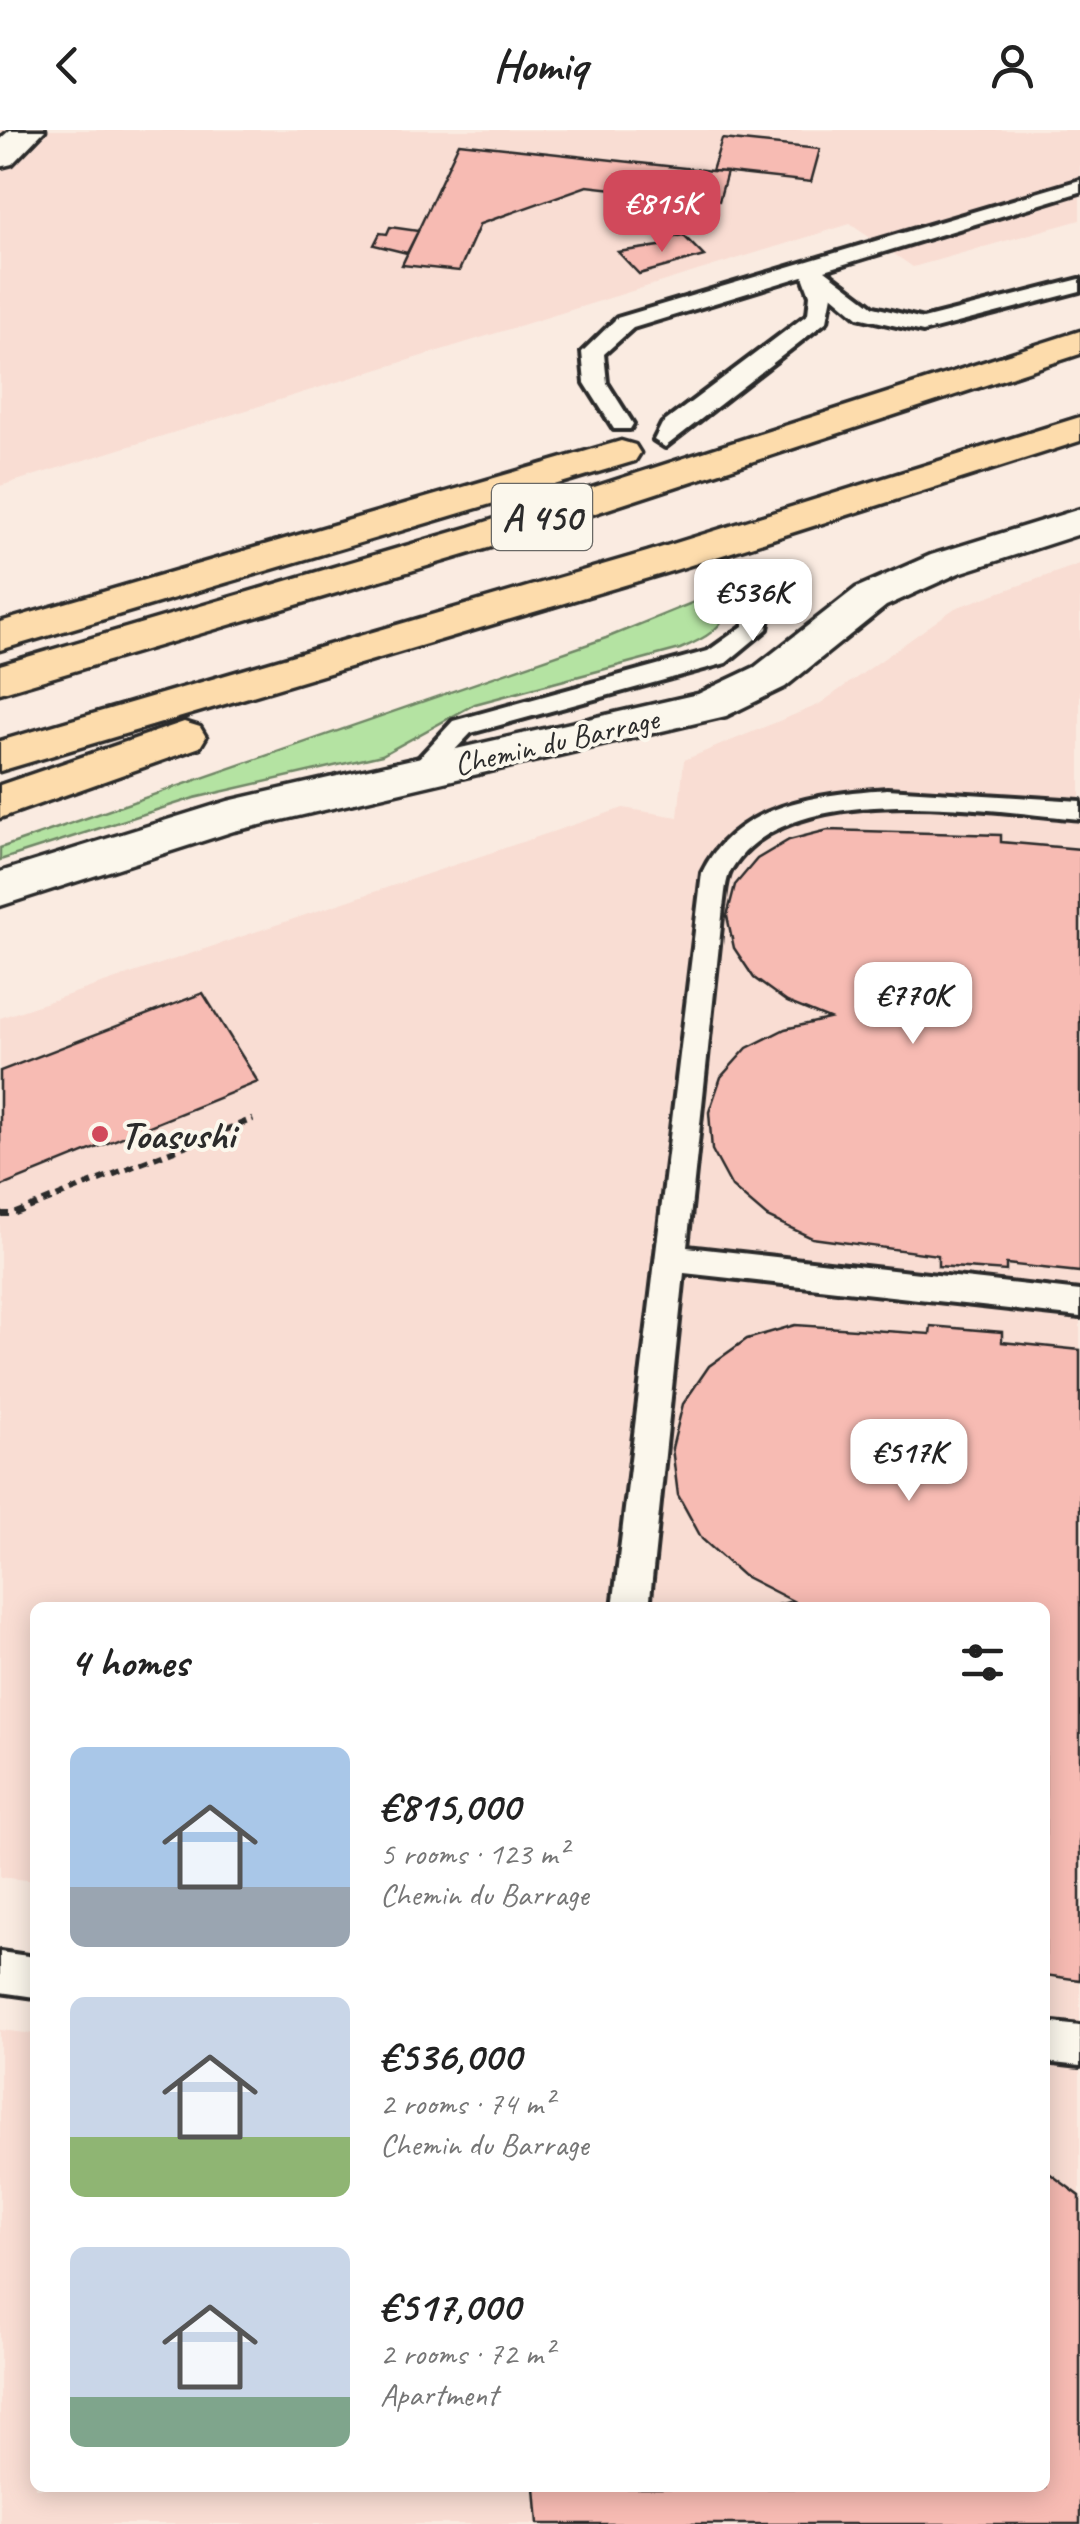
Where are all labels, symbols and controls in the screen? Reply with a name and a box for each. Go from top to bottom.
text: Homiq [493,37,587,94]
icon: back [40,38,95,93]
icon: person [985,38,1040,93]
pin: €815K [592,170,732,255]
text: €815K [625,182,699,223]
road number: A 450 [492,484,592,550]
pin: €536K [683,559,823,644]
text: €536K [716,571,790,612]
street label: Chemin du Barrage [450,697,665,785]
pin: €770K [843,962,983,1047]
text: €770K [876,974,950,1015]
place label: Toasushi [120,1110,240,1160]
marker: Toasushi [89,1123,111,1145]
pin: €517K [839,1419,979,1504]
text: €517K [872,1431,946,1472]
icon: filters [955,1635,1010,1690]
text: 4 homes [70,1636,189,1689]
text: €815,000 [380,1780,520,1833]
icon: home [150,1787,270,1907]
text: 5 rooms · 123 m² [380,1833,567,1874]
text: Chemin du Barrage [380,1874,588,1915]
text: €536,000 [380,2030,521,2083]
icon: home [150,2037,270,2157]
text: 2 rooms · 74 m² [380,2083,553,2124]
text: Chemin du Barrage [380,2124,588,2165]
text: €517,000 [380,2280,520,2333]
icon: home [150,2287,270,2407]
text: 2 rooms · 72 m² [380,2333,553,2374]
text: Apartment [380,2374,498,2415]

